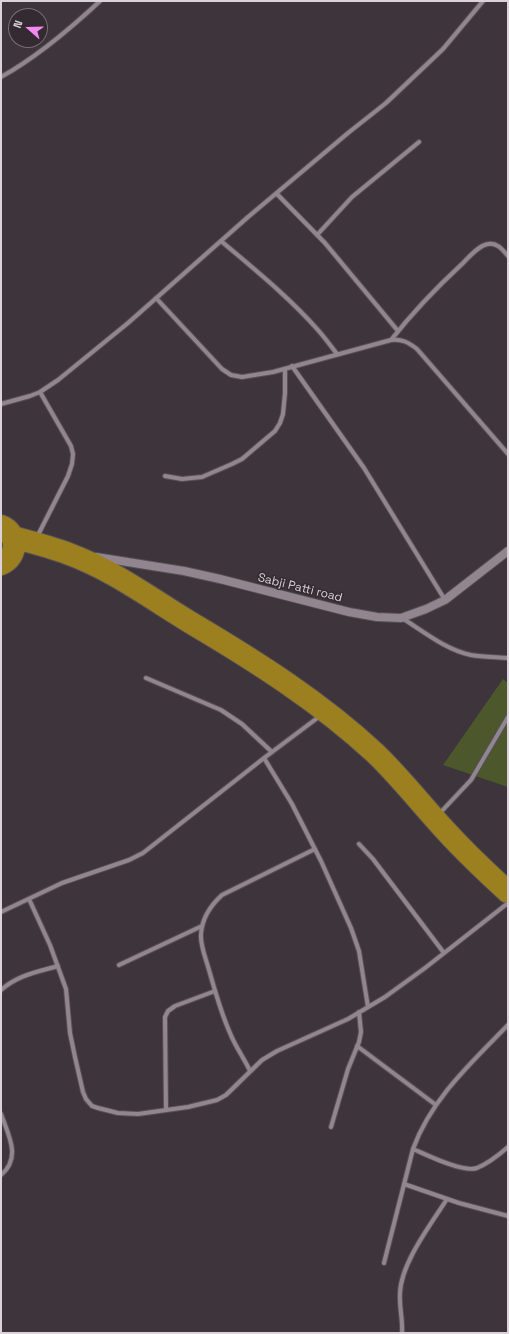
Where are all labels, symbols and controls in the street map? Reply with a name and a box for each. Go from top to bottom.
north arrow [8,8,48,48]
text: N [10,18,26,30]
street label: Sabji Patti road [256,571,344,605]

